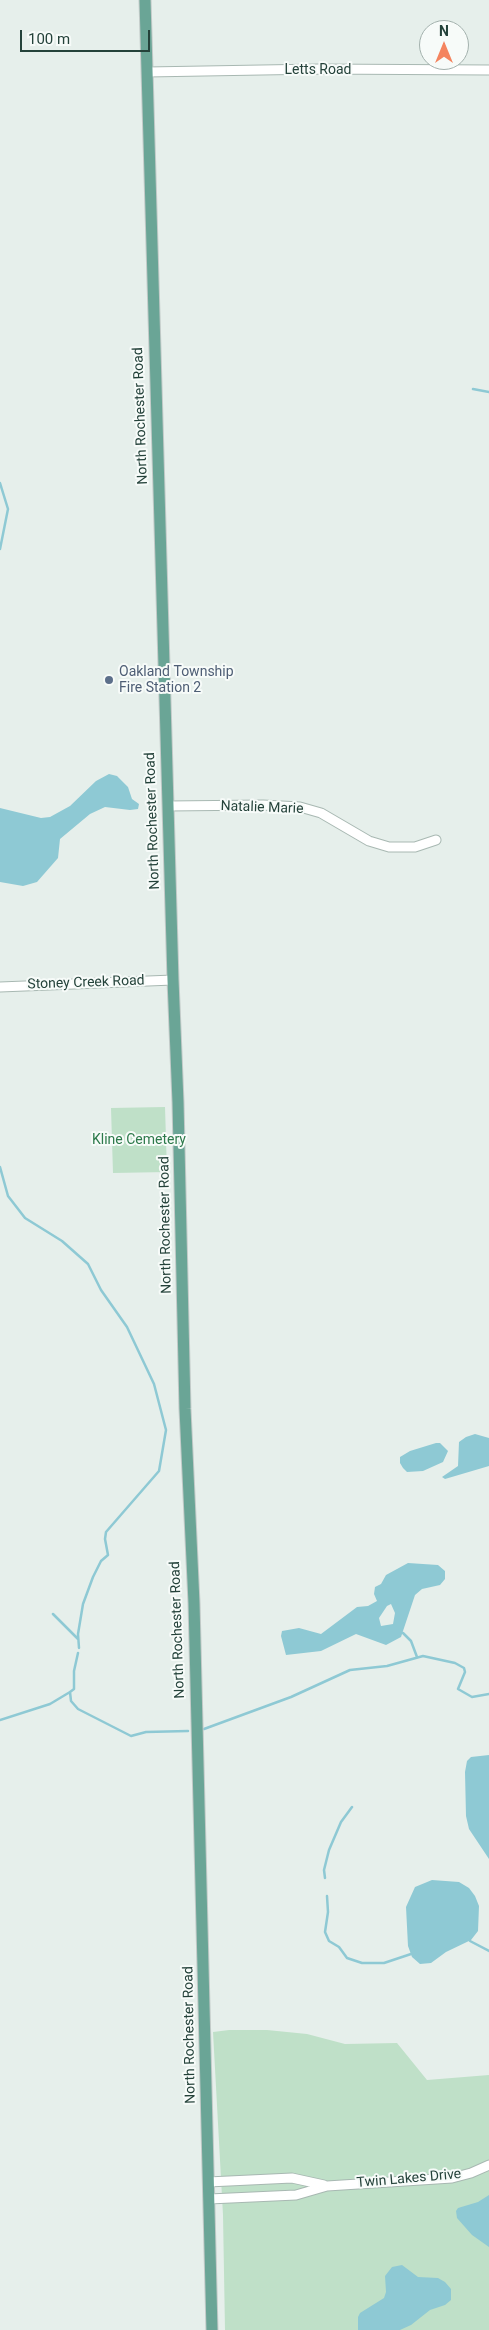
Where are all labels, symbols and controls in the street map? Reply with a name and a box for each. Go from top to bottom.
scale bar [22,20,152,52]
north arrow [419,20,469,70]
text: N [439,23,449,39]
text: 100 m [28,30,70,48]
street label: Letts Road [285,62,351,78]
street label: North Rochester Road [130,347,152,485]
place label: Oakland Township Fire Station 2 [119,664,234,696]
marker: Oakland Township Fire Station 2 [103,674,115,686]
street label: North Rochester Road [142,752,164,890]
street label: Natalie Marie [220,798,304,818]
street label: Stoney Creek Road [27,973,145,993]
park label: Kline Cemetery [92,1132,186,1148]
street label: North Rochester Road [156,1156,176,1294]
street label: North Rochester Road [167,1561,189,1699]
street label: North Rochester Road [180,1966,200,2104]
street label: Twin Lakes Drive [356,2166,462,2192]

